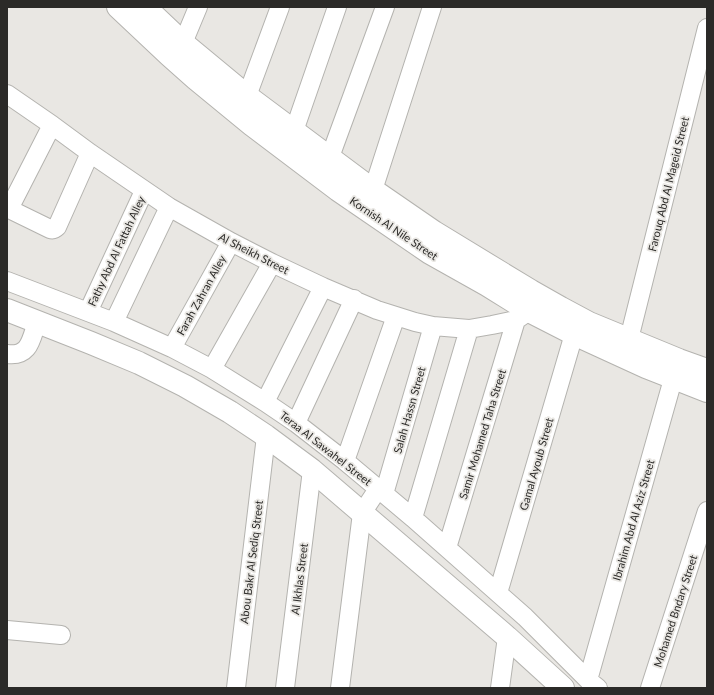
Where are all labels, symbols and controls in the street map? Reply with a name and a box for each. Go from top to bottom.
street label: Farouq Abd Al Mageid Street [645,115,691,253]
street label: Fathy Abd Al Fattah Alley [85,194,147,308]
street label: Kornish Al Nile Street [348,194,440,262]
street label: Al Sheikh Street [217,230,291,276]
street label: Farah Zahran Alley [174,252,229,337]
street label: Salah Hassn Street [390,365,428,455]
street label: Samir Mohamed Taha Street [456,367,508,501]
street label: Teraa Al Sawahel Street [278,408,374,488]
street label: Gamal Ayoub Street [517,416,555,512]
street label: Ibrahim Abd Al Aziz Street [609,458,657,582]
street label: Abou Bakr Al Sediq Street [237,499,265,625]
street label: Al Ikhlas Street [288,542,310,616]
street label: Mohamed Bndary Street [651,553,699,669]

